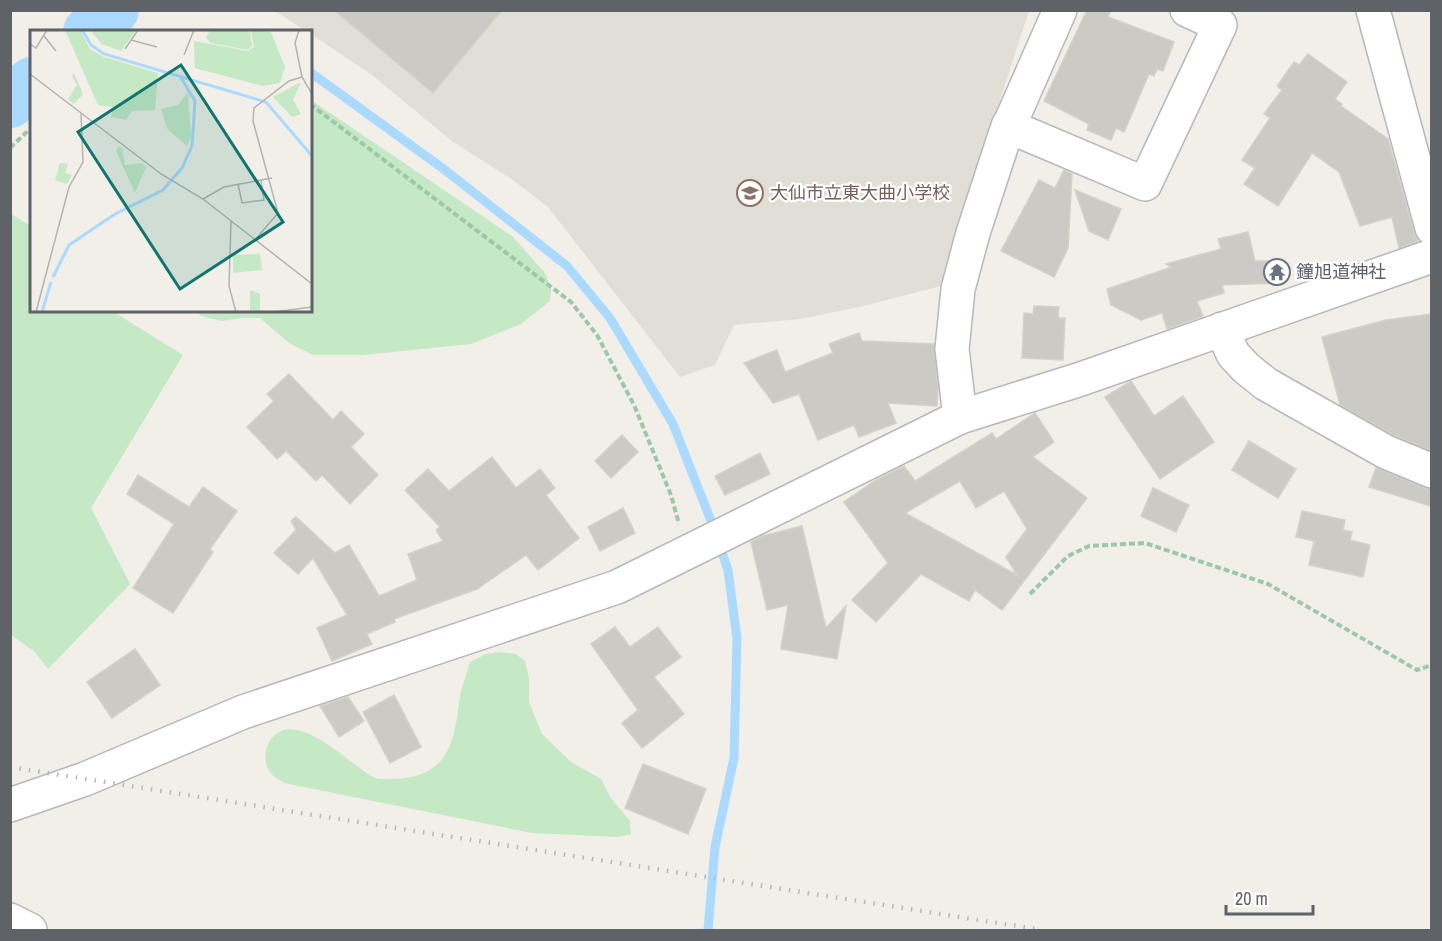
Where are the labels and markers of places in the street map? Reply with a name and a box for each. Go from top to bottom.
school or university icon: 大仙市立東大曲小学校 [735,178,765,208]
place label: 大仙市立東大曲小学校 [770,180,950,205]
temple icon: 鐘旭道神社 [1262,257,1292,287]
place label: 鐘旭道神社 [1296,259,1386,284]

